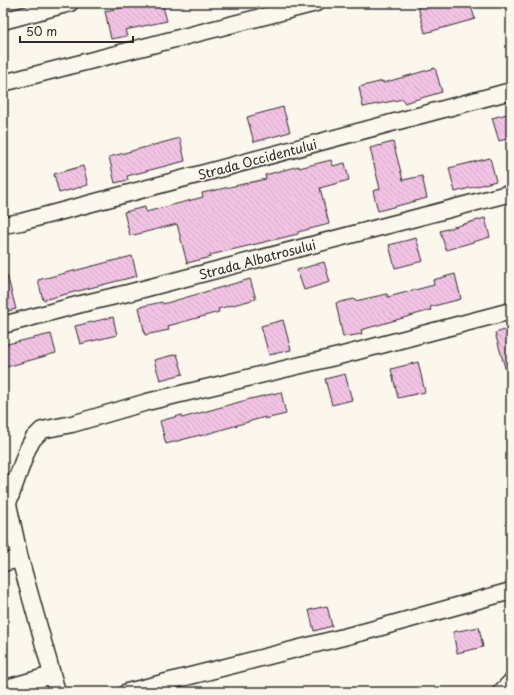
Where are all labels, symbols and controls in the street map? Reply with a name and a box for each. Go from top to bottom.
scale bar [20,18,133,44]
text: 50 m [26,22,57,40]
street label: Strada Occidentului [195,134,319,184]
street label: Strada Albatrosului [196,234,318,284]

